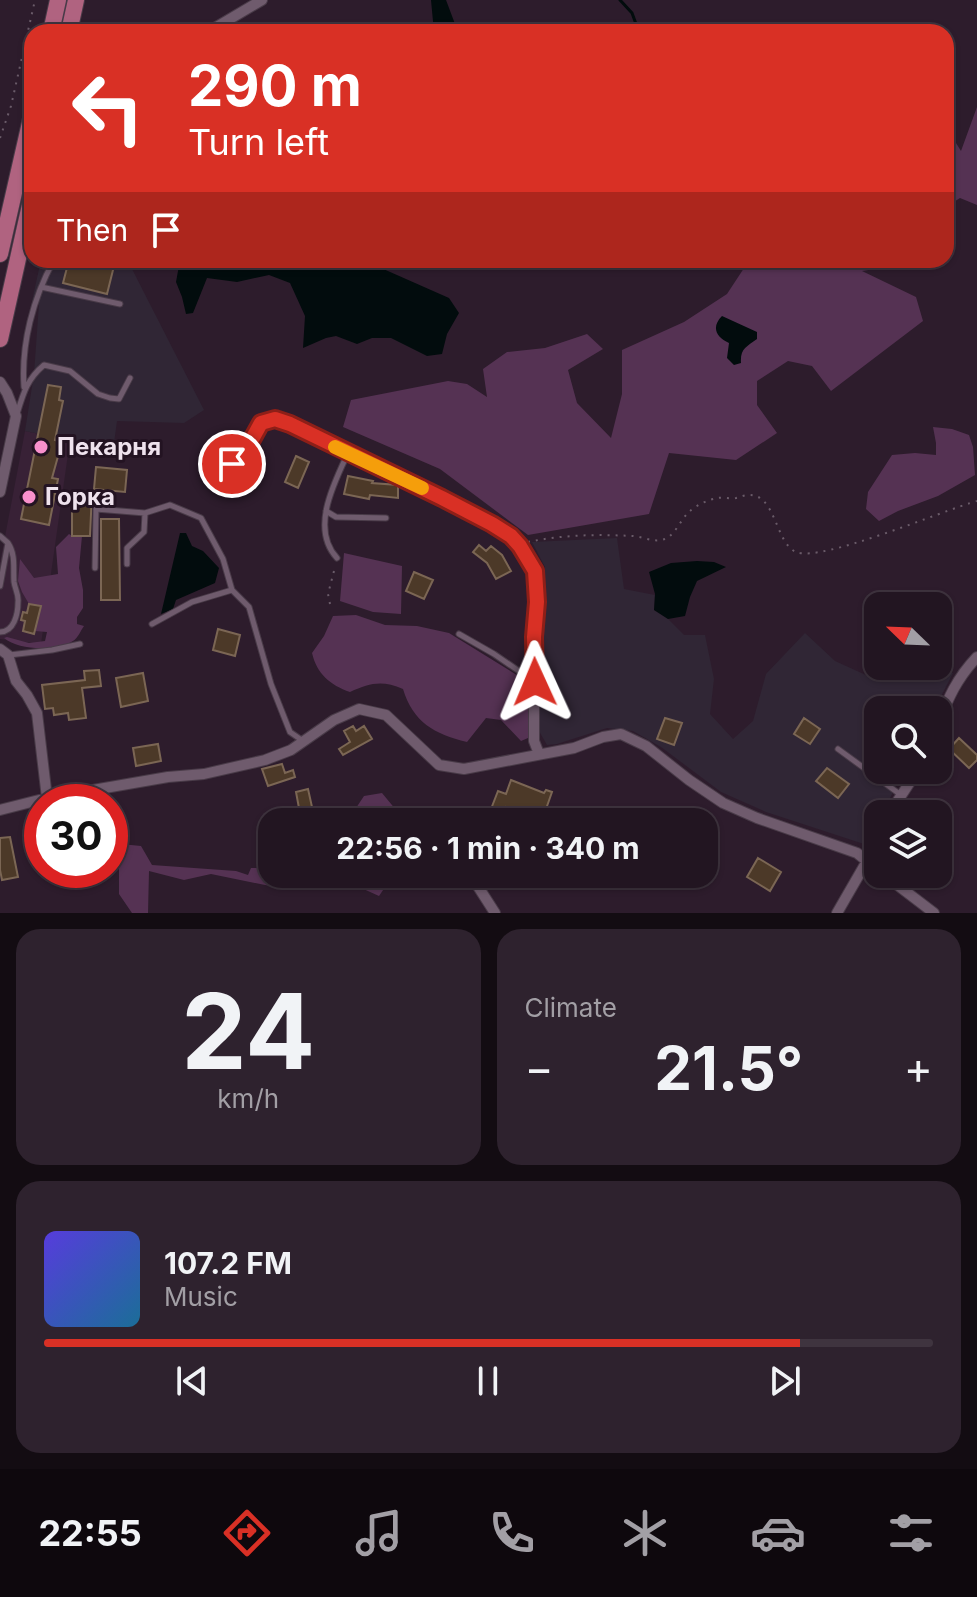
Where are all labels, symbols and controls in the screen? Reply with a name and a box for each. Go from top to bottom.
text: 290 m [188,52,362,120]
icon: left [56,56,160,160]
text: Turn left [188,120,329,164]
icon: arrive [144,208,188,252]
text: Then [56,212,128,248]
pin [198,430,266,498]
place label: Пекарня [57,432,161,461]
marker: Пекарня [32,438,50,456]
icon: arrive [210,442,254,486]
place label: Горка [45,482,115,511]
marker: Горка [20,488,38,506]
north arrow [864,592,952,680]
map controls [864,592,952,888]
position arrow [493,640,577,724]
button: search [864,696,952,784]
speed limit sign: 30 [24,784,128,888]
button: layers [864,800,952,888]
text: 22:56 · 1 min · 340 m [336,830,640,866]
text: 24 [181,968,315,1094]
text: Climate [525,992,617,1023]
text: 21.5° [654,1032,803,1104]
text: − [525,1041,554,1095]
text: + [904,1041,933,1095]
text: km/h [217,1083,279,1114]
text: 107.2 FM [164,1245,292,1281]
text: Music [164,1281,238,1312]
icon: previous [170,1359,214,1403]
icon: pause [466,1359,510,1403]
icon: next [763,1359,807,1403]
icon: directions [219,1505,275,1561]
icon: music [351,1505,407,1561]
icon: phone [484,1505,540,1561]
icon: climate [617,1505,673,1561]
icon: car [750,1505,806,1561]
icon: filters [883,1505,939,1561]
text: 22:55 [38,1511,142,1555]

